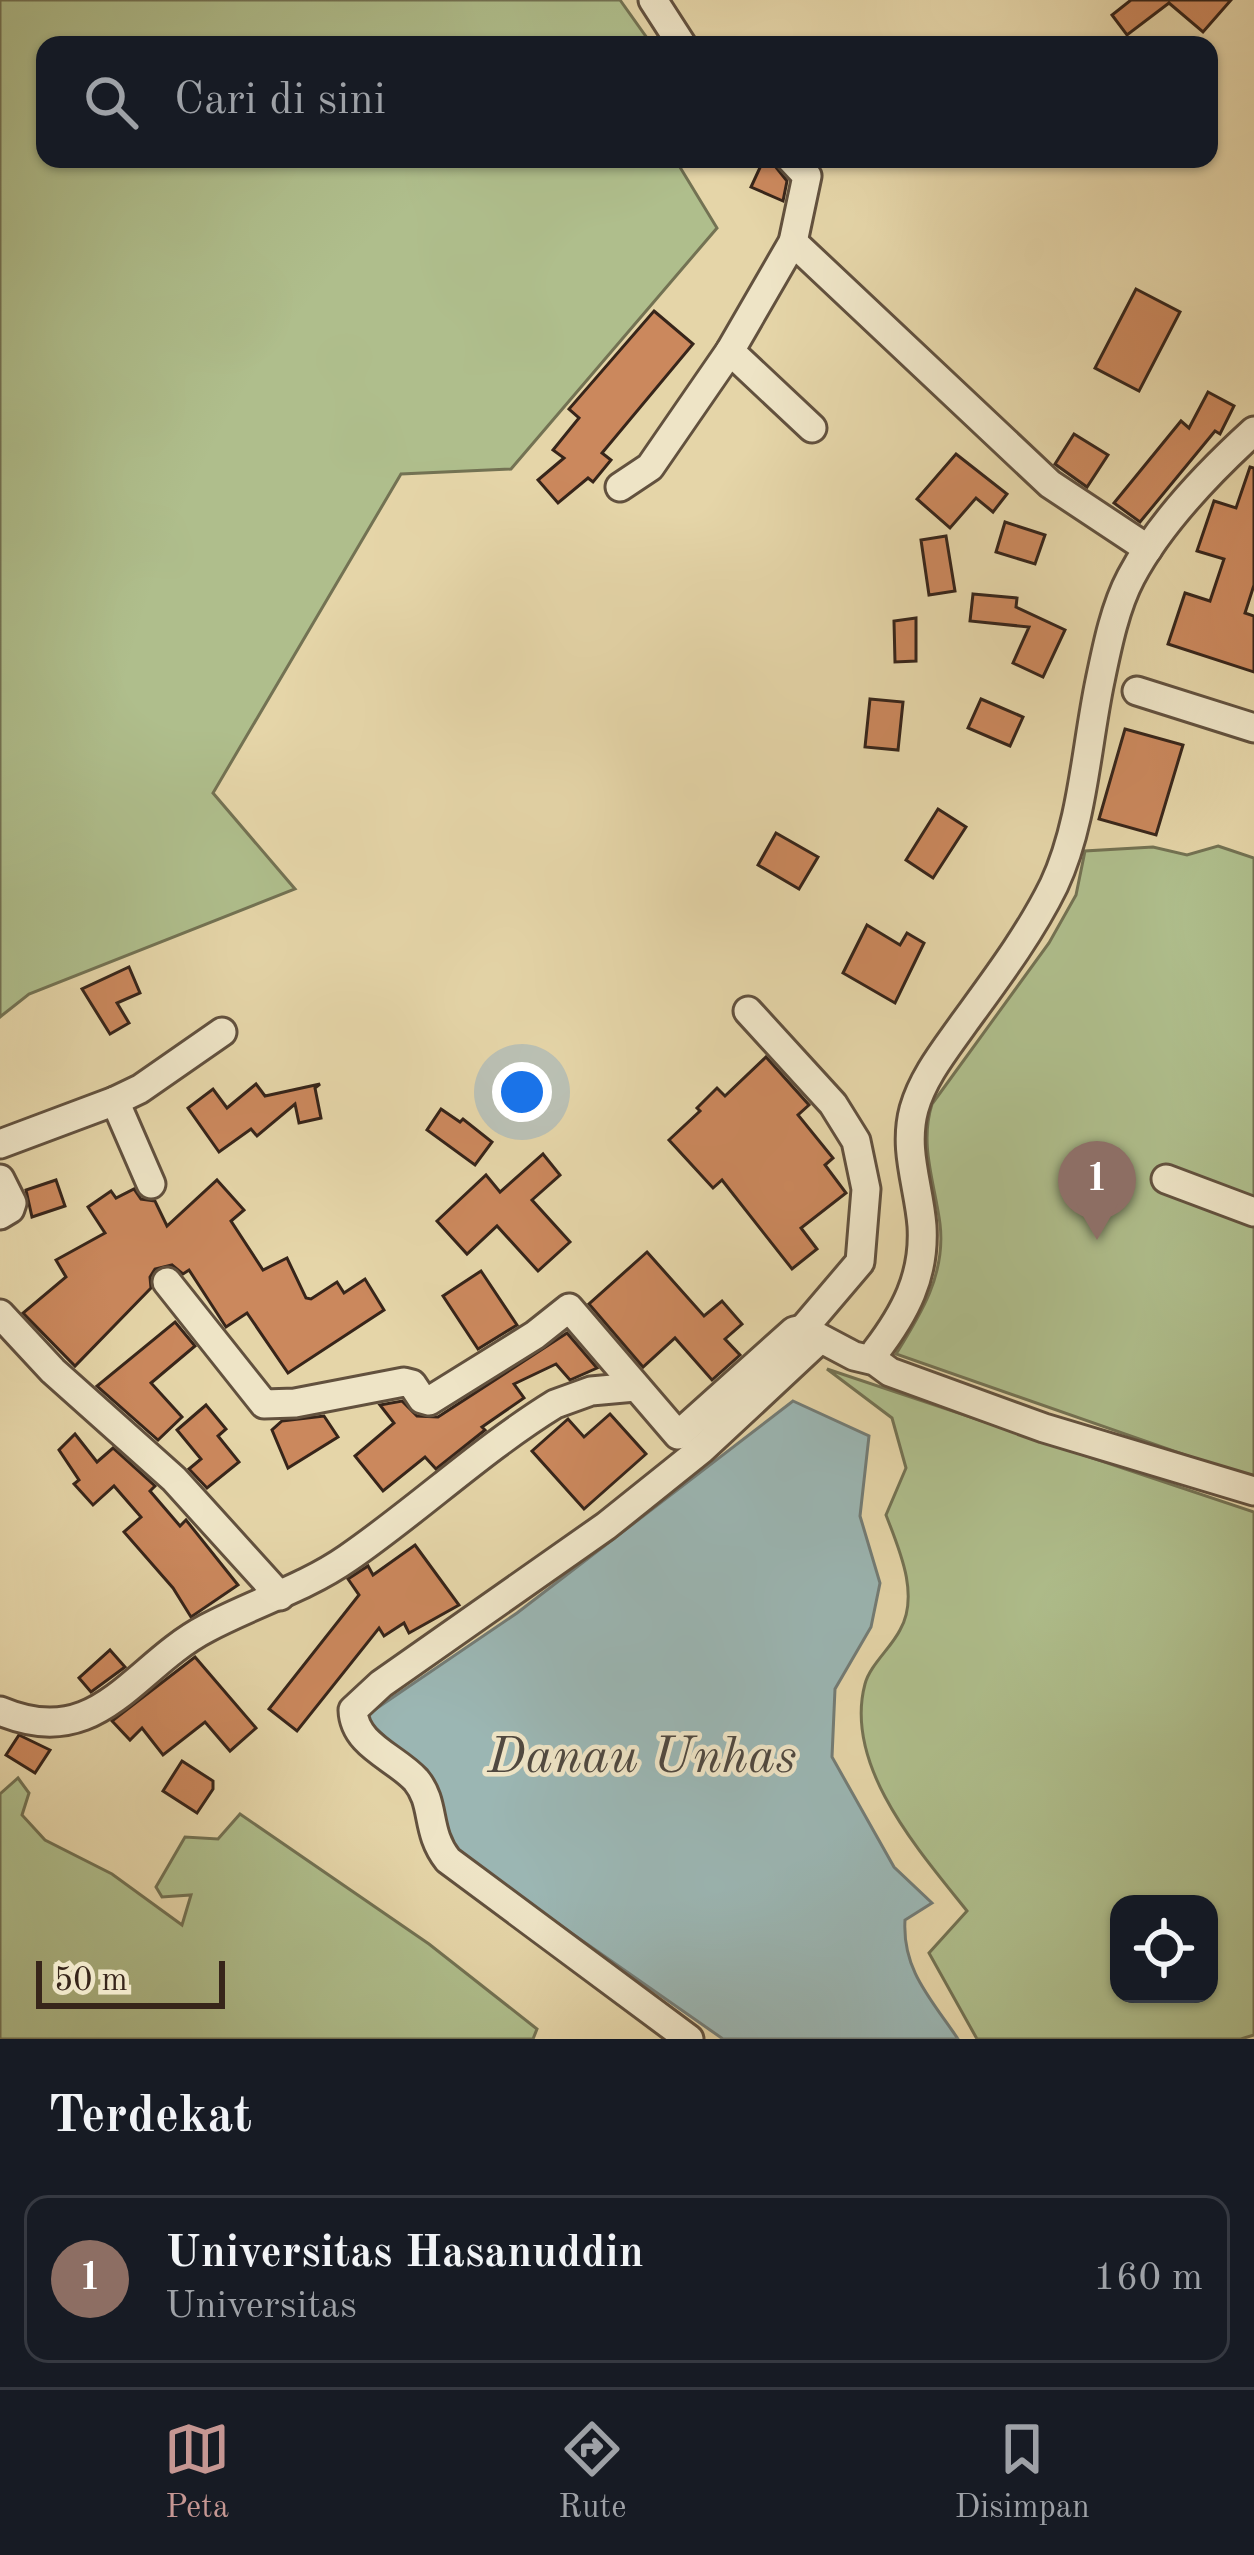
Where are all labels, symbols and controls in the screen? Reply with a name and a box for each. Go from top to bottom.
search box [36,36,1218,168]
icon: search [78,69,144,135]
text: Cari di sini [174,79,386,124]
your location [492,1062,552,1122]
pin: 1 [1058,1141,1136,1240]
water label: Danau Unhas [486,1733,797,1784]
map controls [1110,1895,1218,2003]
button: locate [1110,1895,1218,2003]
scale bar [36,1955,225,2008]
text: 50 m [54,1965,128,1998]
text: Terdekat [48,2092,252,2143]
text: Universitas Hasanuddin [165,2232,644,2277]
text: 1 [79,2259,101,2298]
text: 160 m [1093,2259,1203,2298]
text: Universitas [165,2287,357,2326]
tab: Peta [164,2416,230,2529]
tab: Rute [558,2416,626,2529]
tab: Disimpan [955,2416,1090,2529]

